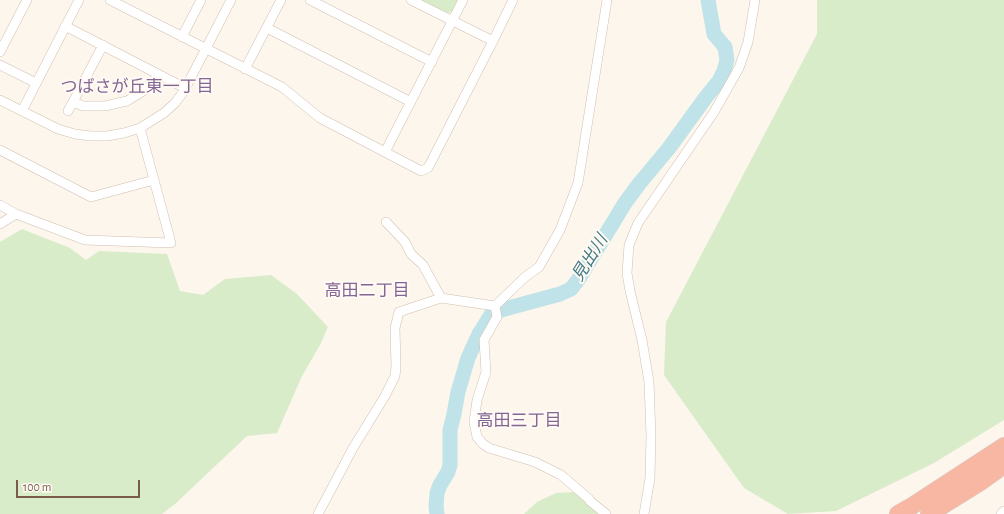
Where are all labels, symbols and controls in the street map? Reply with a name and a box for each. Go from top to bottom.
district label: つばさが丘東一丁目 [61,77,213,97]
water label: 見出川 [568,231,612,285]
district label: 高田二丁目 [325,281,409,301]
district label: 高田三丁目 [477,411,561,431]
scale bar [18,472,142,498]
text: 100 m [23,481,51,493]

